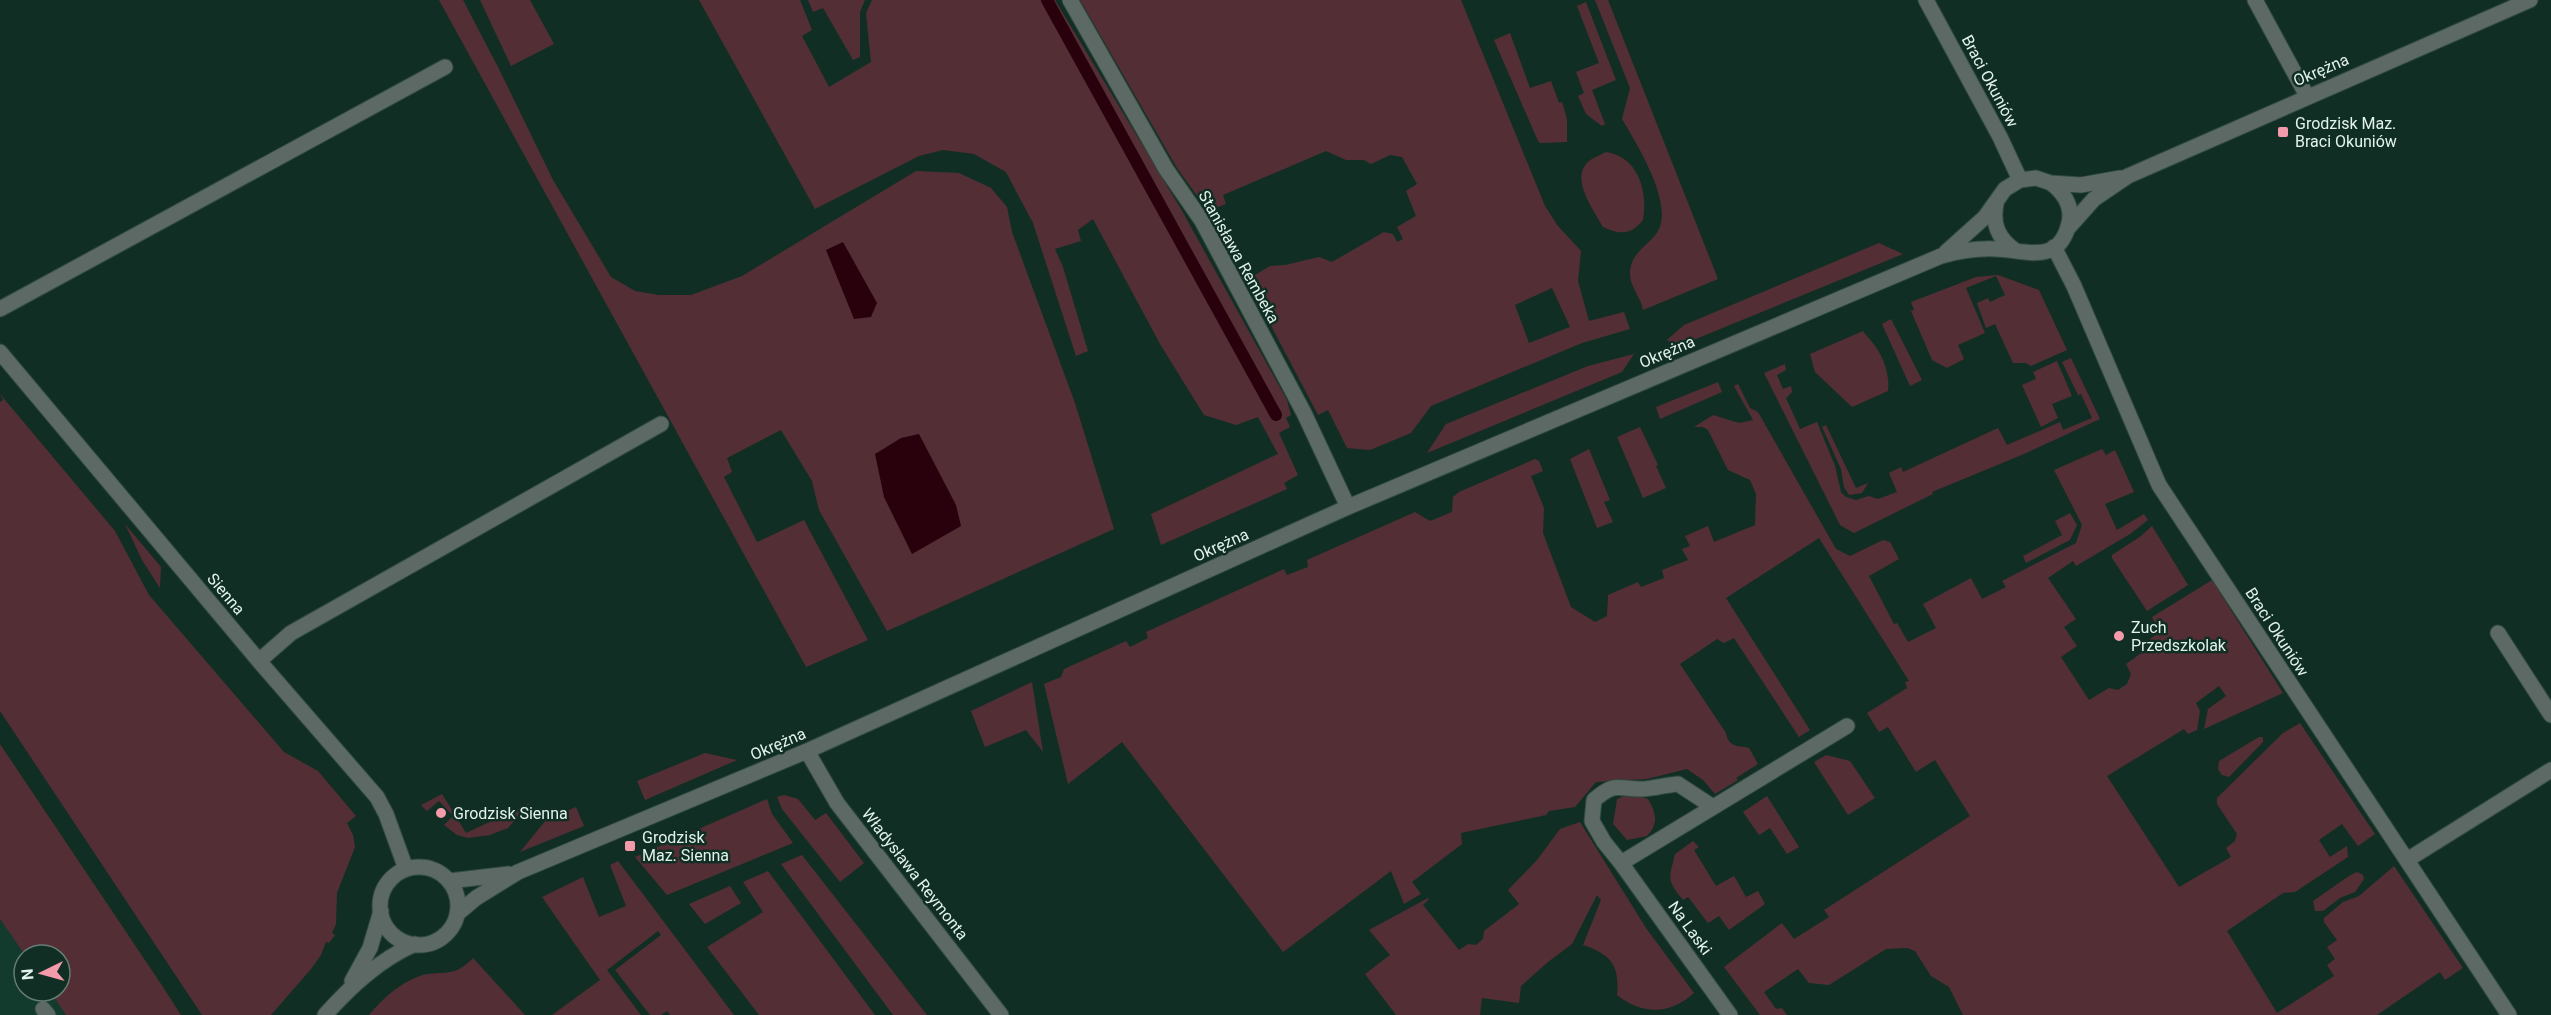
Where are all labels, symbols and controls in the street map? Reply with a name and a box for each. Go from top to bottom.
street label: Braci Okuniów [1958,32,2022,130]
street label: Okrężna [2290,50,2352,90]
place label: Grodzisk Maz. Braci Okuniów [2295,114,2397,151]
marker: Grodzisk Maz. Braci Okuniów [2276,125,2290,139]
street label: Stanisława Rembeka [1195,187,1283,327]
street label: Okrężna [1636,332,1698,372]
street label: Okrężna [1190,524,1252,566]
street label: Sienna [203,569,249,619]
street label: Braci Okuniów [2241,584,2313,680]
place label: Zuch Przedszkolak [2131,618,2227,655]
marker: Zuch Przedszkolak [2112,629,2126,643]
street label: Okrężna [747,724,809,764]
place label: Grodzisk Sienna [453,804,568,823]
street label: Władysława Reymonta [858,805,972,943]
marker: Grodzisk Sienna [434,806,448,820]
place label: Grodzisk Maz. Sienna [642,828,729,865]
marker: Grodzisk Maz. Sienna [623,839,637,853]
street label: Na Laski [1664,897,1716,959]
north arrow [12,943,72,1003]
text: N [18,968,38,981]

